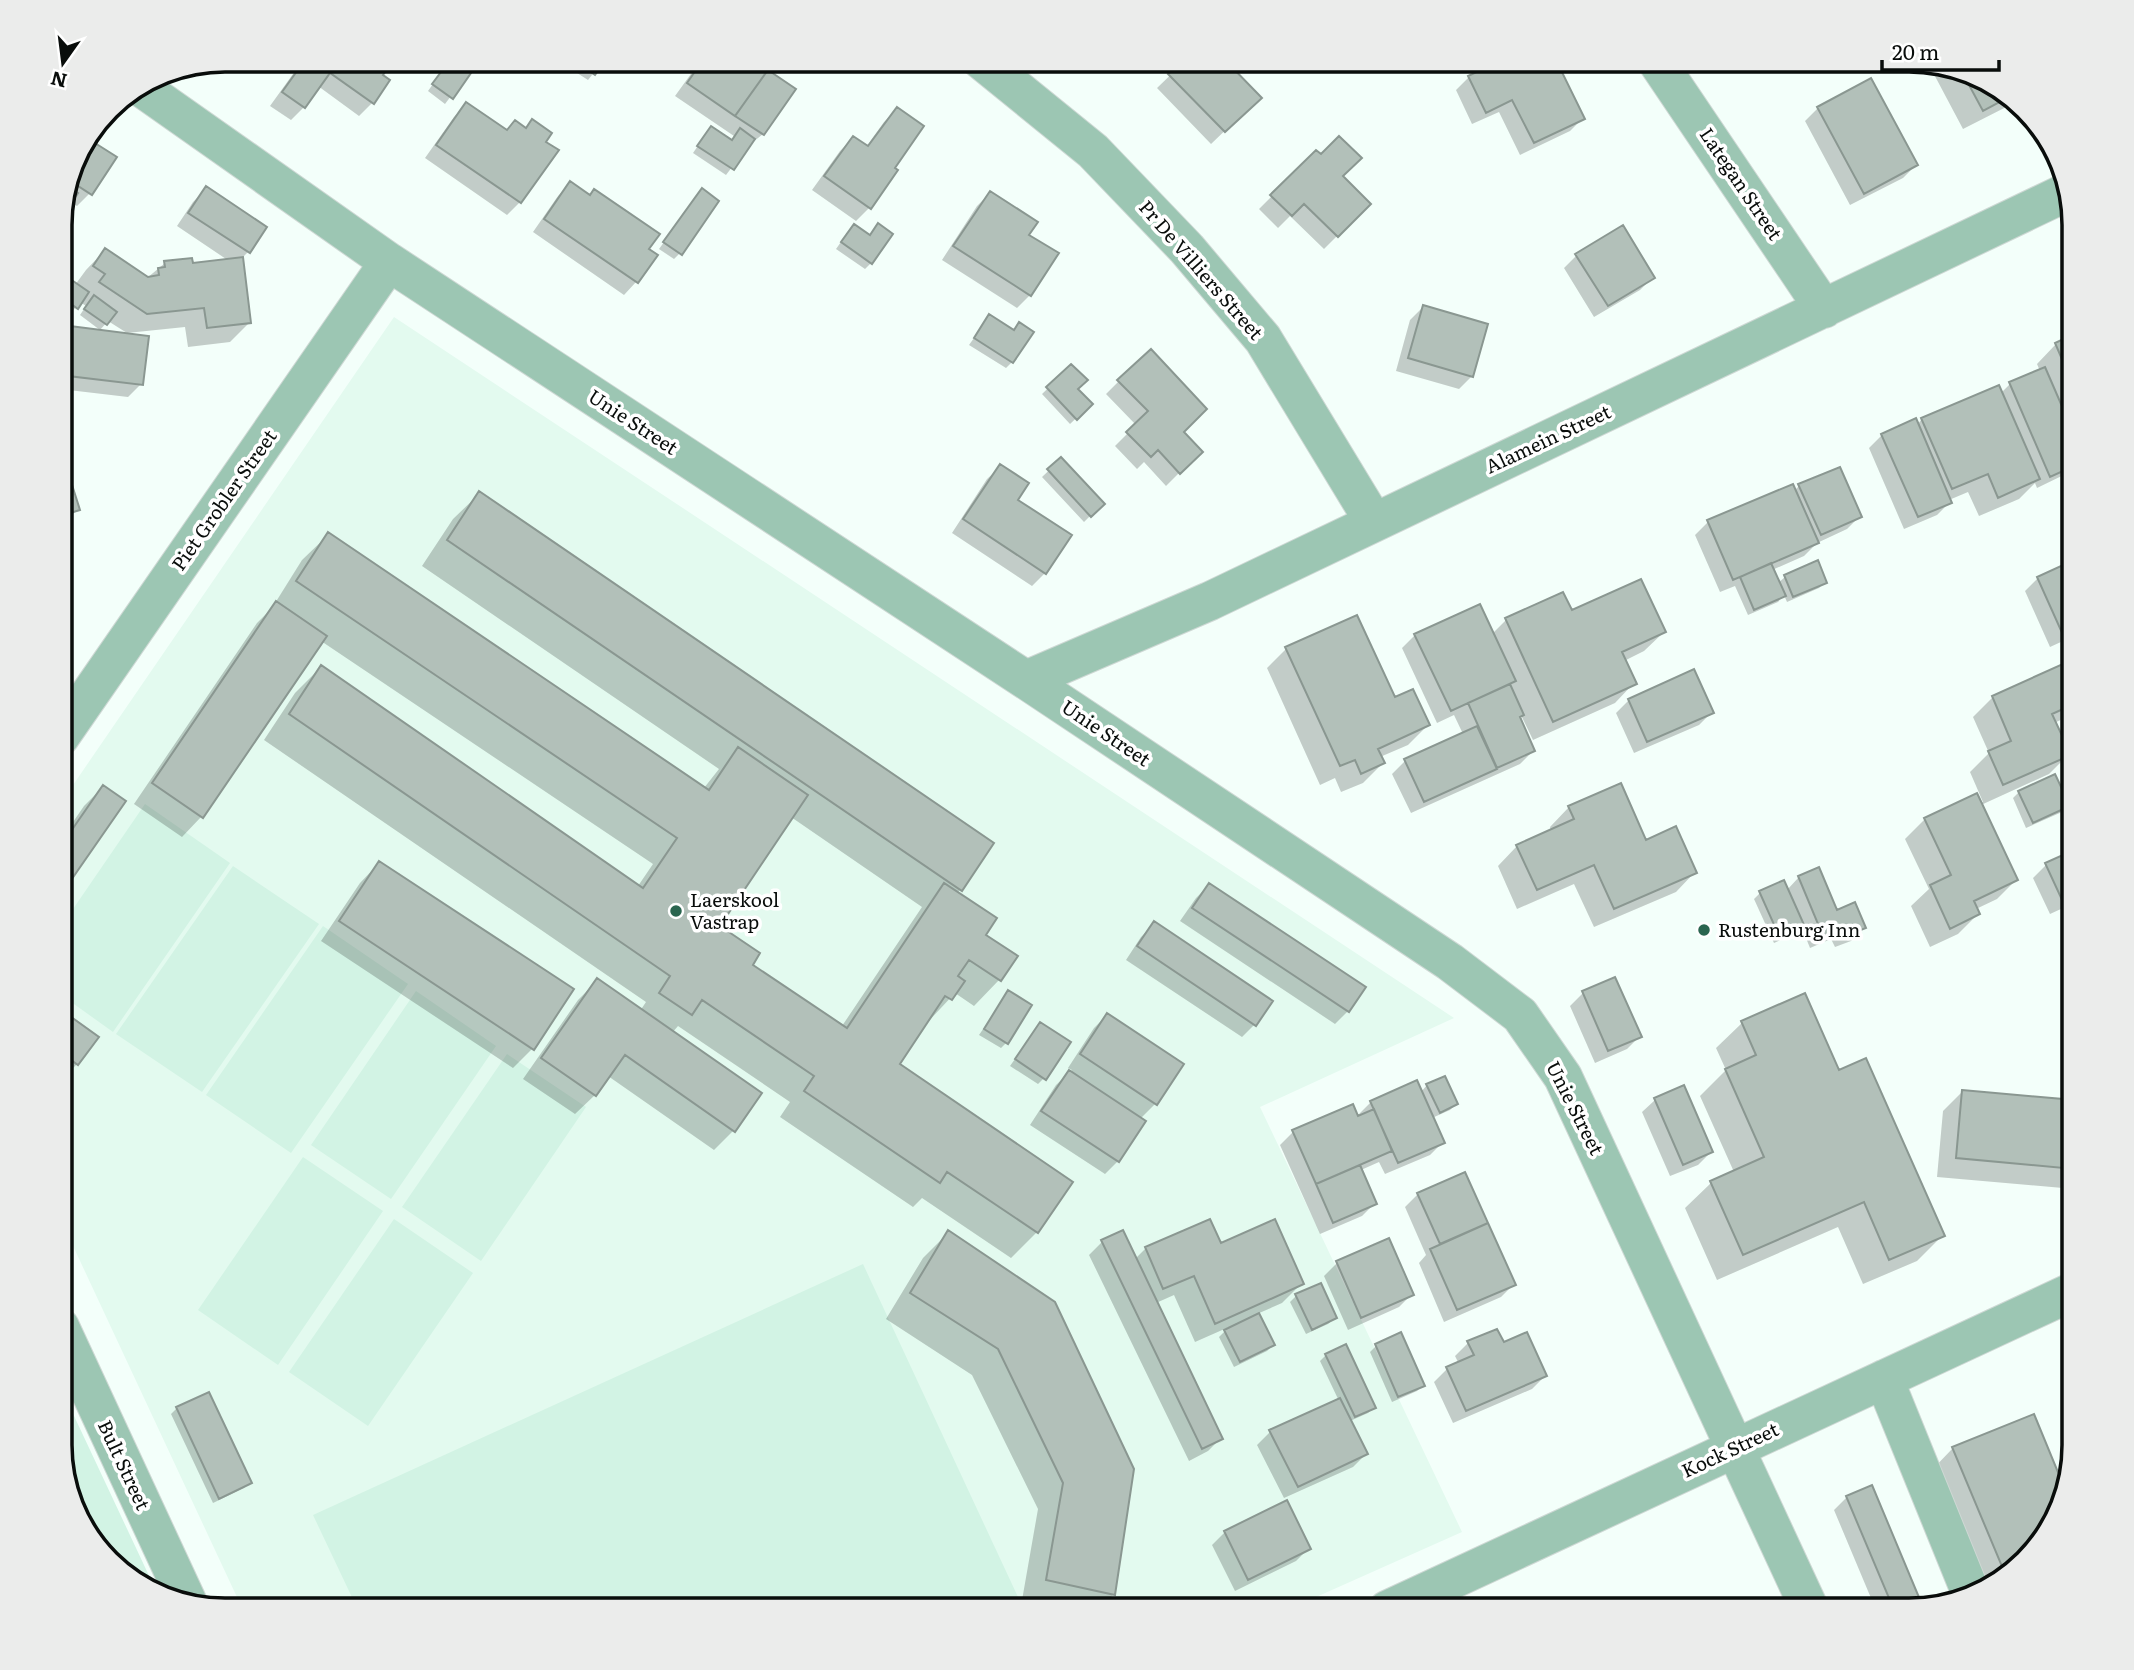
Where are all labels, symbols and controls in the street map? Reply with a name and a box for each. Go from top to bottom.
north arrow [28,28,98,98]
scale bar [1882,28,1999,72]
text: 20 m [1892,35,1939,66]
text: N [47,65,70,96]
street label: Lategan Street [1694,122,1790,246]
street label: Pr De Villiers Street [1133,193,1271,346]
street label: Unie Street [583,382,684,461]
street label: Alamein Street [1480,397,1615,479]
street label: Piet Grobler Street [164,423,283,576]
street label: Unie Street [1056,692,1157,772]
place label: Laerskool Vastrap [690,885,779,935]
marker: Laerskool Vastrap [668,903,684,919]
place label: Rustenburg Inn [1718,915,1860,943]
marker: Rustenburg Inn [1696,922,1712,938]
street label: Unie Street [1540,1056,1612,1160]
street label: Kock Street [1676,1414,1783,1484]
street label: Bult Street [92,1415,158,1515]

